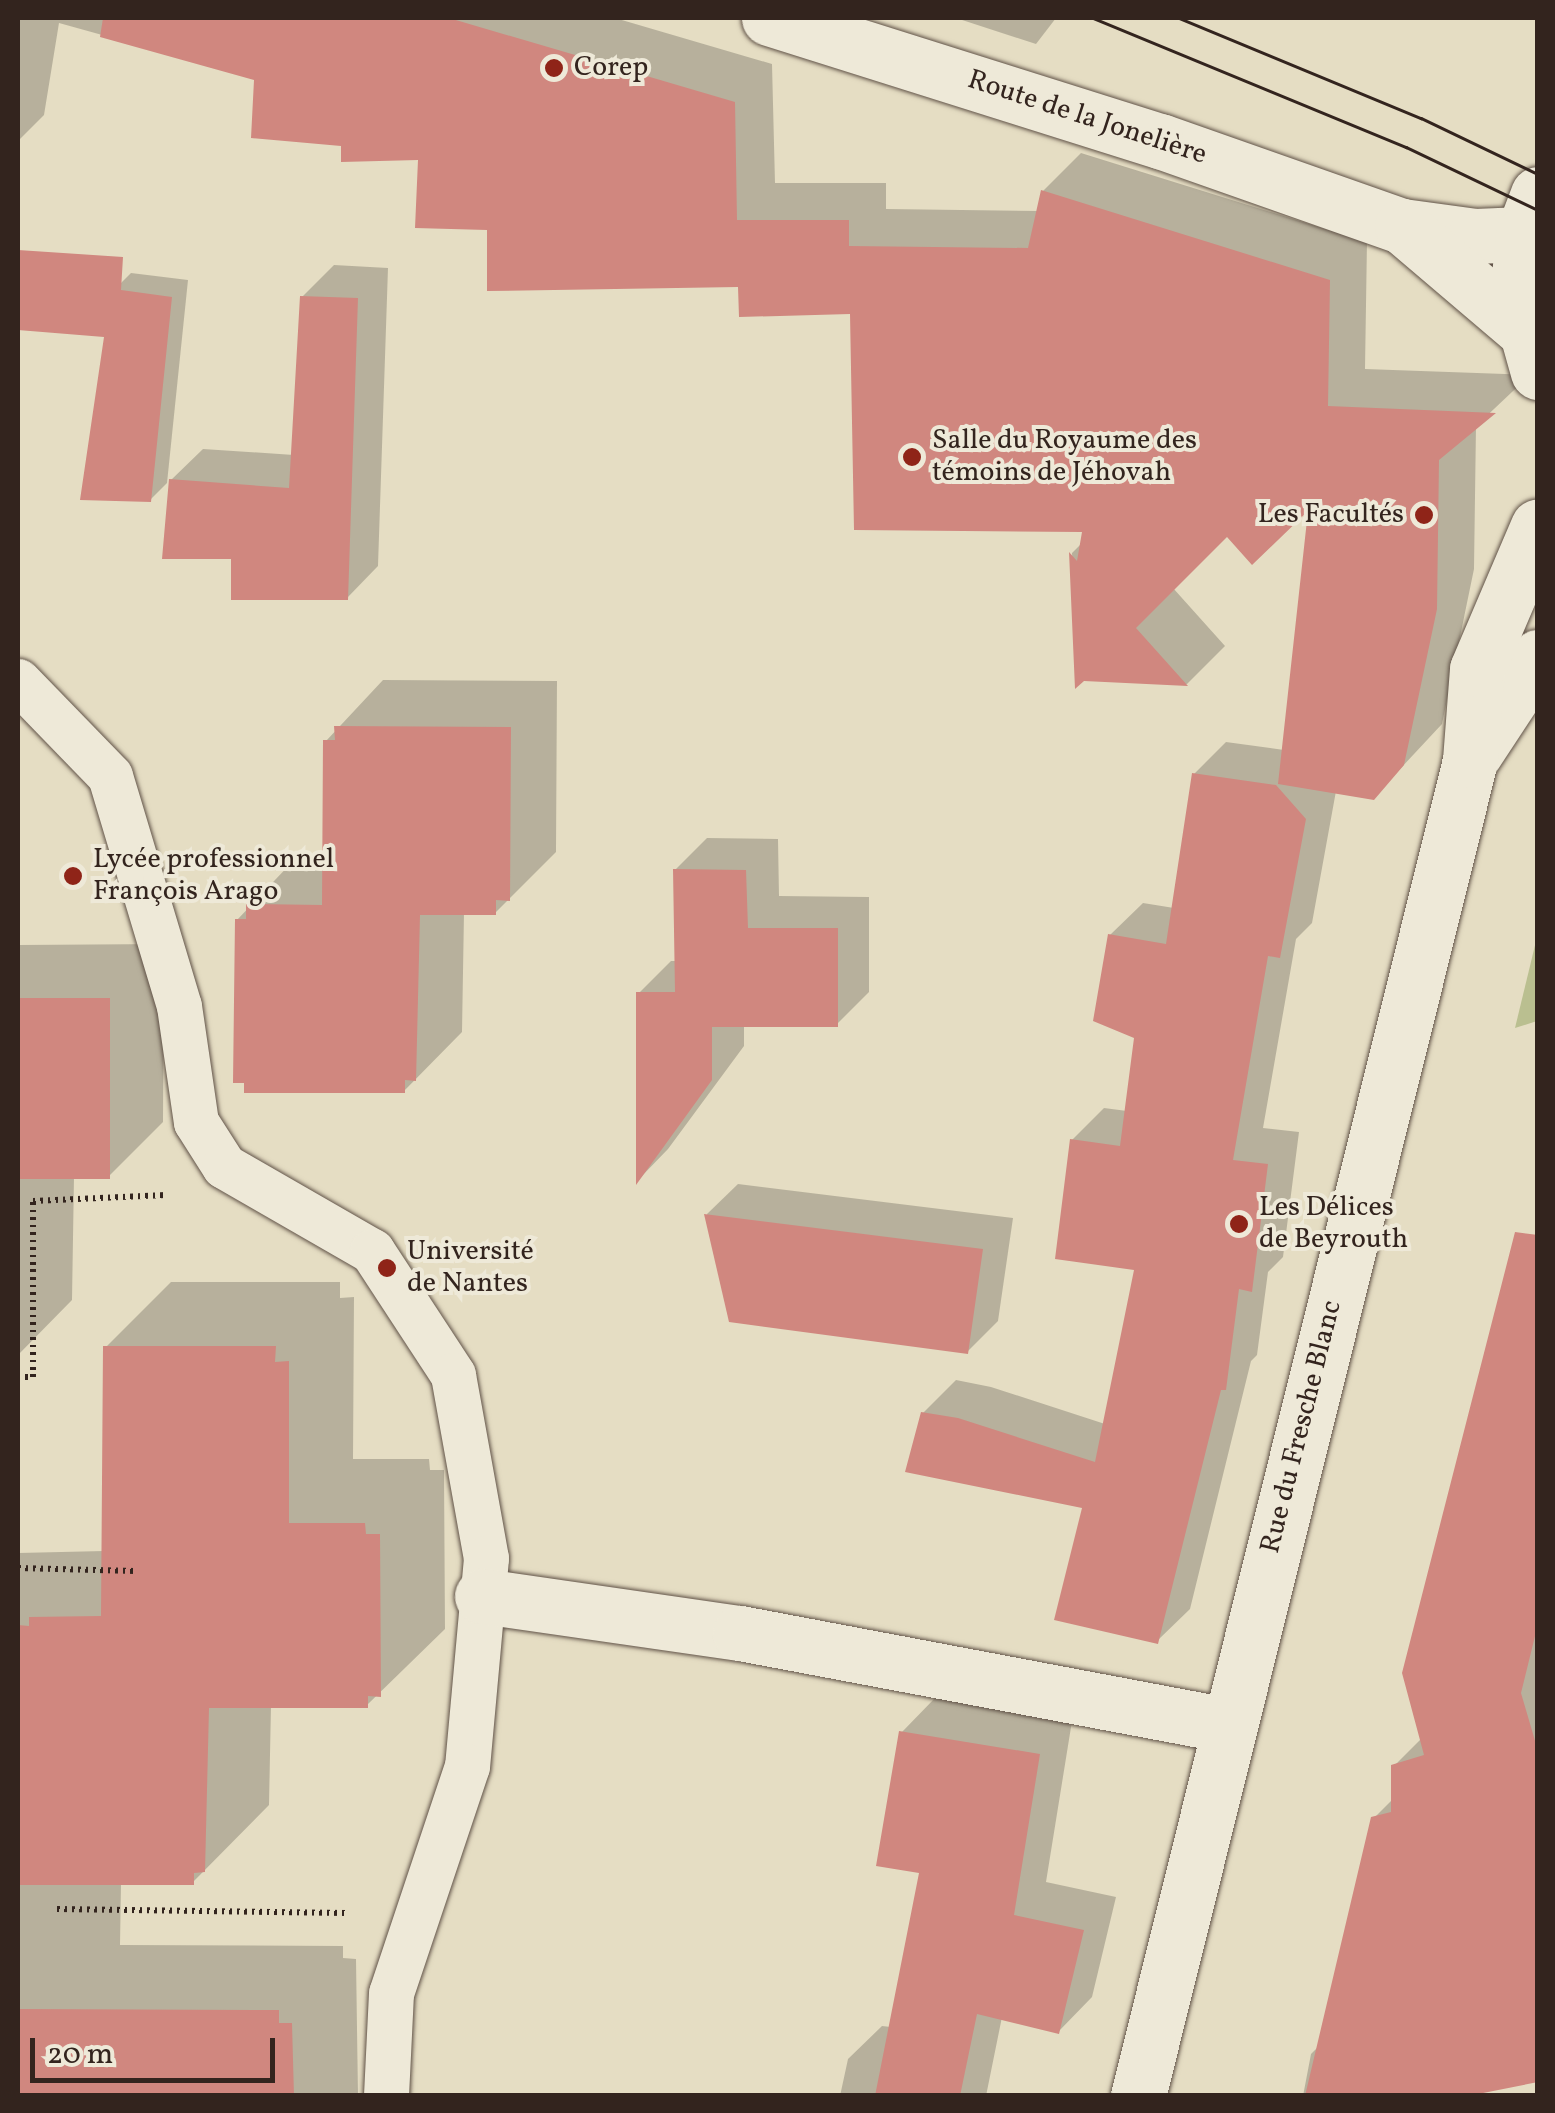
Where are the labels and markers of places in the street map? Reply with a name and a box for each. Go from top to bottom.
place label: Corep [574,51,648,85]
marker: Corep [543,57,565,79]
place label: Salle du Royaume des témoins de Jéhovah [932,424,1197,490]
marker: Salle du Royaume des témoins de Jéhovah [901,446,923,468]
place label: Les Facultés [1258,498,1404,532]
marker: Les Facultés [1413,504,1435,526]
place label: Lycée professionnel François Arago [93,843,334,909]
marker: Lycée professionnel François Arago [62,865,84,887]
place label: Les Délices de Beyrouth [1259,1191,1408,1257]
marker: Les Délices de Beyrouth [1228,1213,1250,1235]
place label: Université de Nantes [407,1235,534,1301]
marker: Université de Nantes [376,1257,398,1279]

